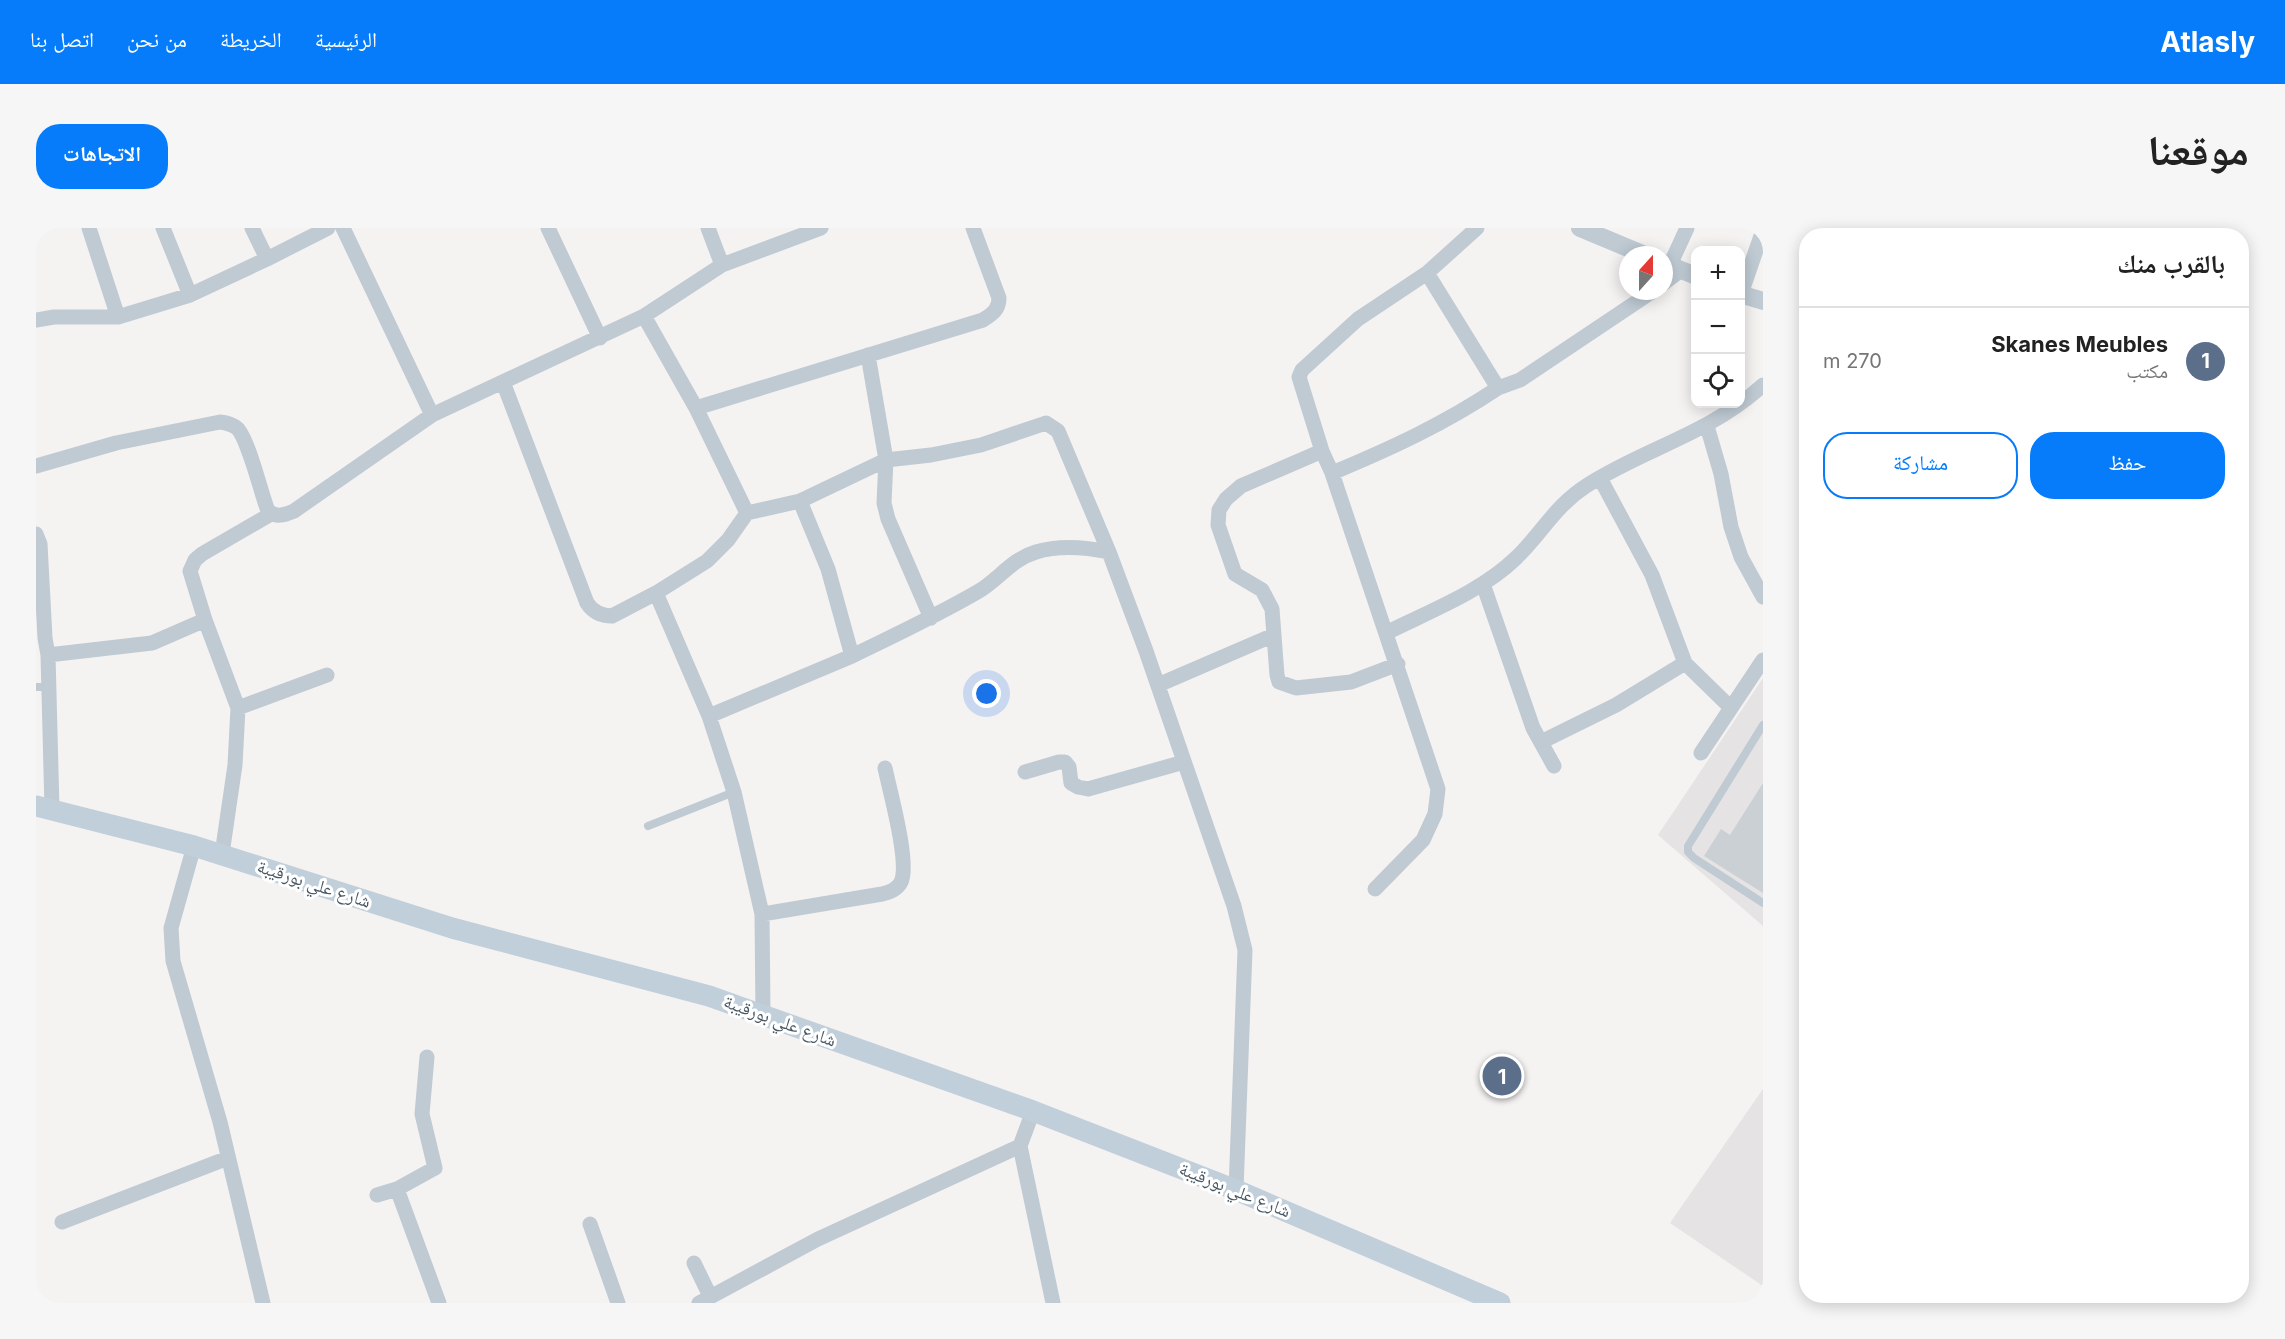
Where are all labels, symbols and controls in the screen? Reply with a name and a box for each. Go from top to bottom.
text: Atlasly [2160,25,2255,59]
text: اتصل بنا [30,27,94,52]
text: من نحن [127,27,187,52]
text: الخريطة [220,27,282,52]
text: الرئيسية [315,27,377,52]
button: الاتجاهات [36,124,168,189]
text: موقعنا [2148,124,2249,175]
north arrow [1619,246,1673,300]
map controls [1691,246,1745,408]
button: + [1691,246,1745,300]
text: بالقرب منك [2117,248,2225,279]
button: − [1691,300,1745,354]
text: Skanes Meubles [1991,331,2168,357]
text: 270 m [1823,349,1882,373]
text: 1 [2201,349,2210,373]
button: locate [1691,354,1745,408]
text: مكتب [2126,359,2168,383]
button: مشاركة [1823,432,2018,499]
button: حفظ [2030,432,2225,499]
your location [972,679,1001,708]
street label: شارع علي بورقيبة [253,855,373,916]
street label: شارع علي بورقيبة [720,990,839,1055]
pin: 1 [1482,1054,1522,1098]
street label: شارع علي بورقيبة [1175,1158,1294,1226]

